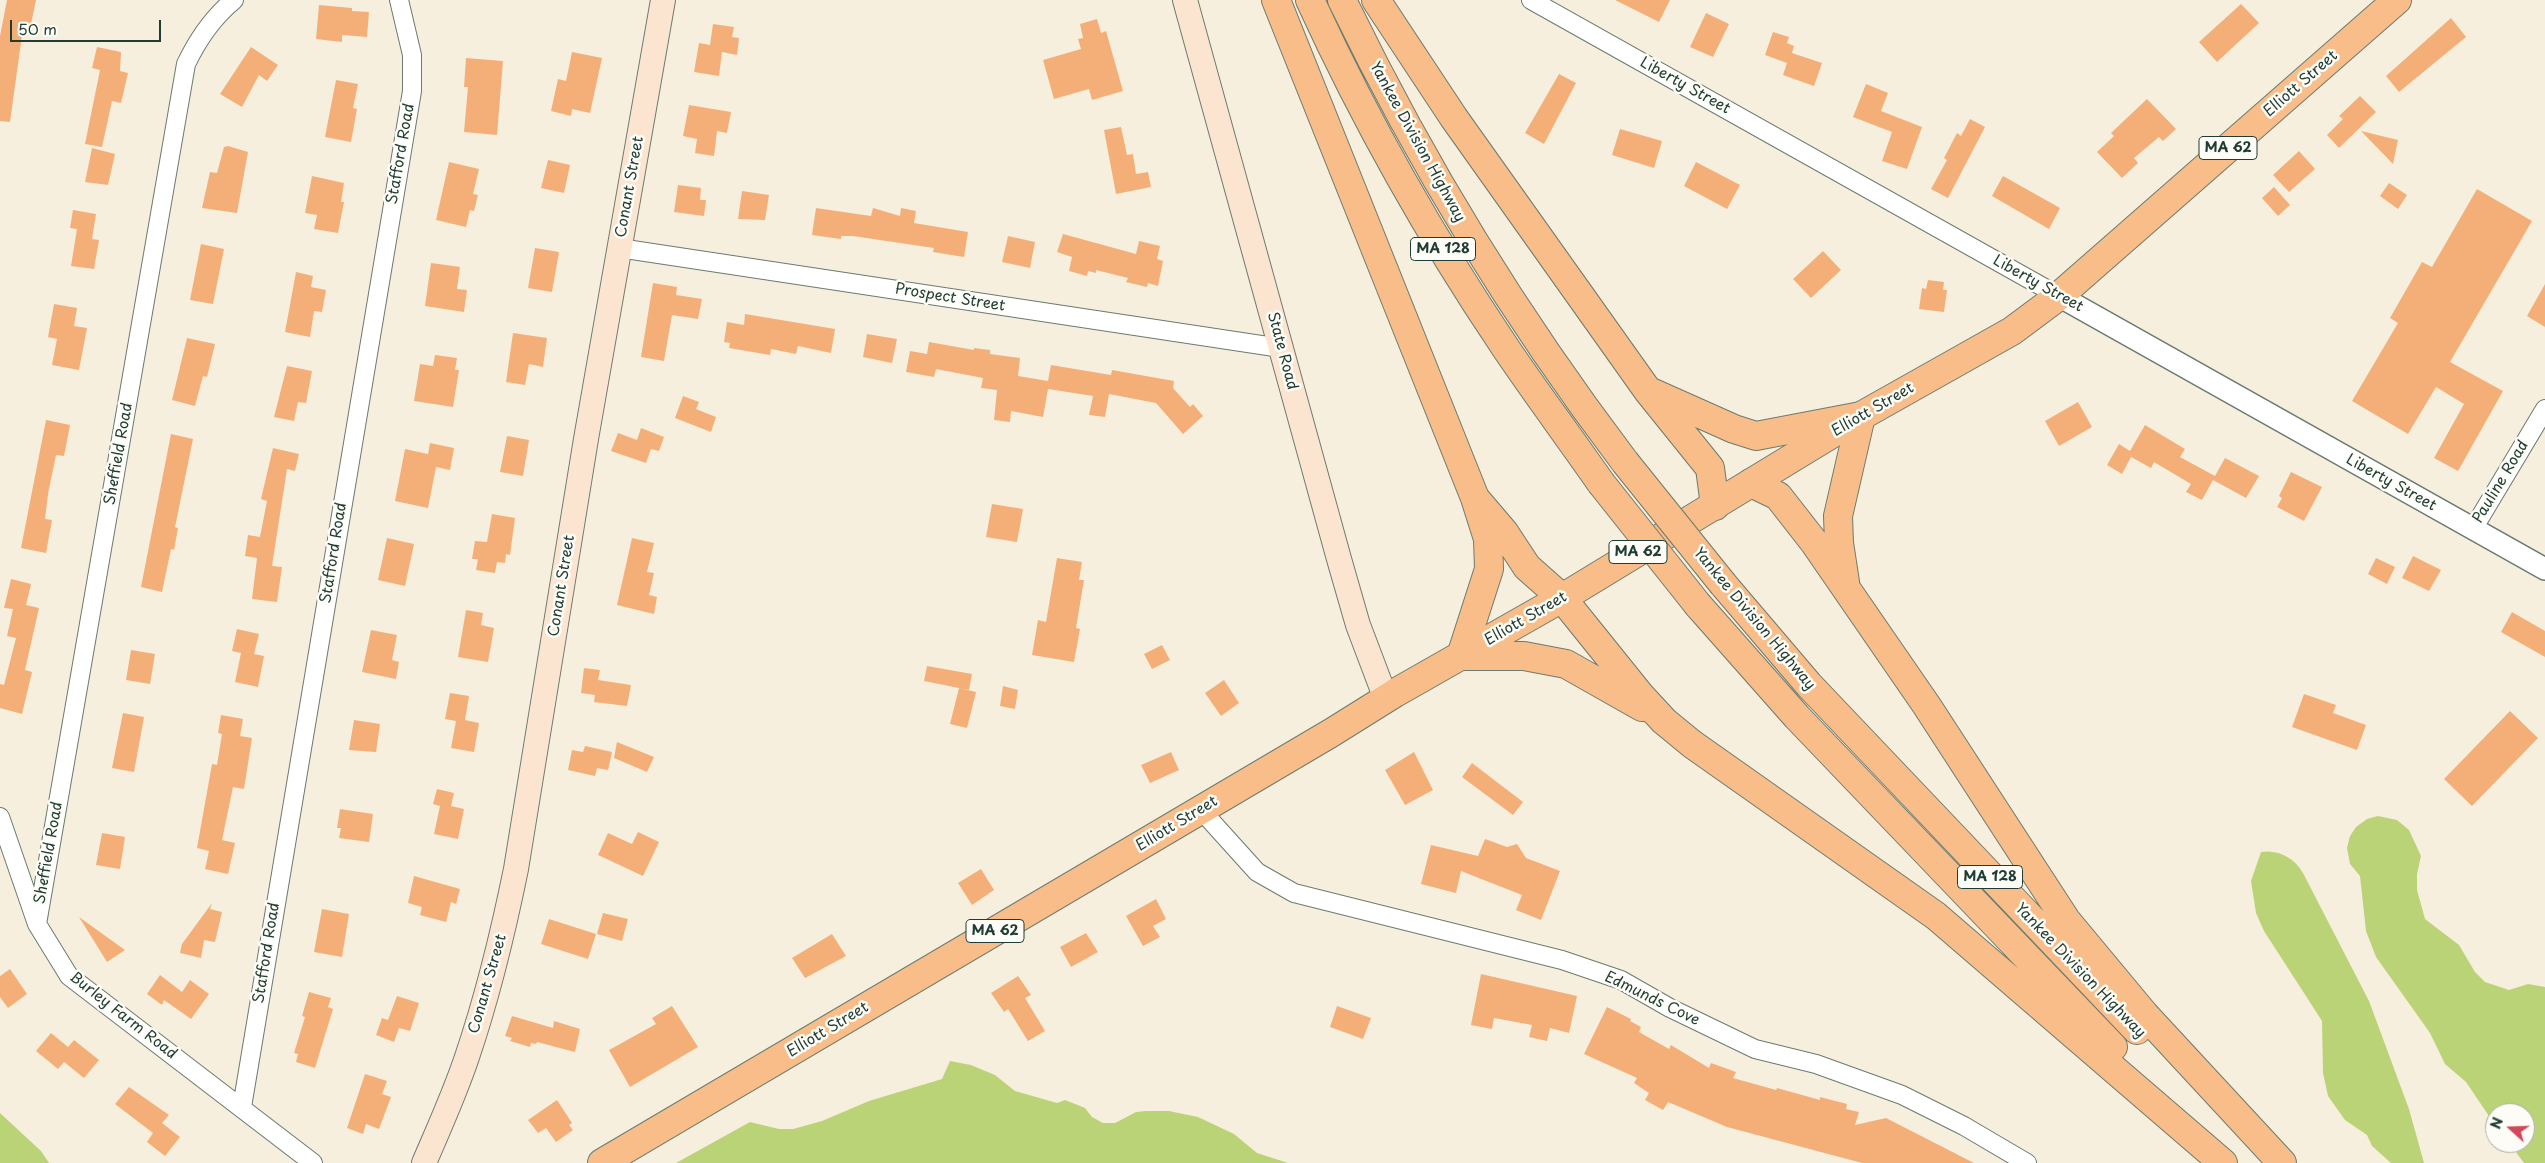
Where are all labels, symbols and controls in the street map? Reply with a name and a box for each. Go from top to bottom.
scale bar [12,10,164,42]
text: 50 m [18,17,57,40]
street label: Elliott Street [2260,47,2342,121]
street label: Liberty Street [1637,54,1733,118]
street label: Yankee Division Highway [1365,59,1469,225]
street label: Stafford Road [383,102,419,206]
street label: Conant Street [612,135,648,239]
road number: MA 62 [2199,136,2257,160]
road number: MA 128 [1410,238,1476,260]
street label: Liberty Street [1990,252,2086,316]
street label: Prospect Street [894,280,1006,316]
street label: State Road [1263,310,1301,392]
street label: Elliott Street [1829,379,1917,441]
street label: Sheffield Road [101,401,137,507]
street label: Pauline Road [2469,437,2533,527]
street label: Liberty Street [2343,451,2439,515]
street label: Stafford Road [317,501,351,605]
street label: Conant Street [545,534,579,638]
road number: MA 62 [1609,540,1667,564]
street label: Yankee Division Highway [1689,544,1819,694]
street label: Elliott Street [1482,588,1570,650]
street label: Elliott Street [1133,793,1221,855]
street label: Sheffield Road [31,800,67,906]
road number: MA 128 [1958,866,2022,889]
street label: Yankee Division Highway [2011,900,2149,1042]
street label: Stafford Road [250,901,284,1005]
road number: MA 62 [966,919,1024,942]
street label: Conant Street [465,932,511,1036]
street label: Edmunds Cove [1602,968,1702,1030]
street label: Burley Farm Road [66,969,180,1063]
street label: Elliott Street [784,999,872,1061]
north arrow [2485,1103,2535,1153]
text: N [2485,1114,2508,1132]

